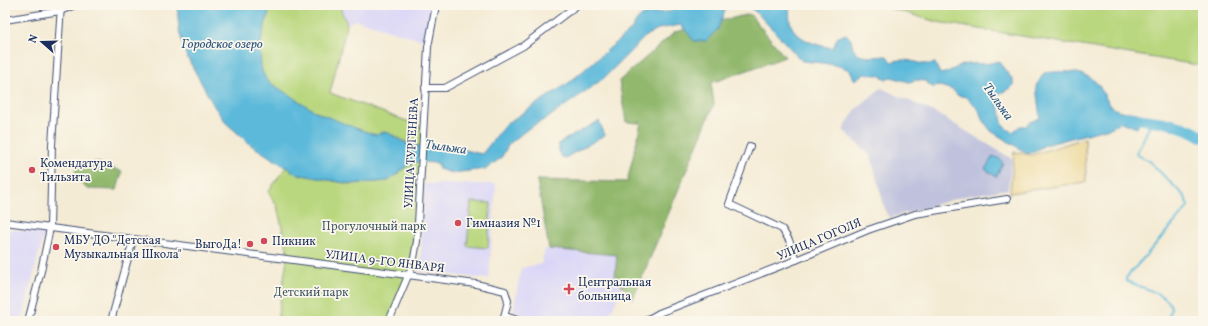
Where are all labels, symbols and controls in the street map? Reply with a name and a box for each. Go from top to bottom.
north arrow [22,22,62,62]
text: N [26,33,42,45]
water label: Городское озеро [181,36,263,54]
water label: Тыльжа [978,80,1017,125]
street label: УЛИЦА ТУРГЕНЕВА [401,97,423,209]
water label: Тыльжа [424,136,468,160]
place label: Комендатура Тильзита [40,156,113,186]
marker: Комендатура Тильзита [27,165,37,175]
street label: УЛИЦА ГОГОЛЯ [775,215,864,265]
place label: Гимназия №1 [466,216,541,232]
marker: Гимназия №1 [453,218,463,228]
park label: Прогулочный парк [322,219,427,235]
place label: МБУ ДО "Детская Музыкальная Школа" [64,233,182,263]
place label: Пикник [272,234,316,250]
marker: Пикник [259,236,269,246]
place label: ВыгоДа! [195,237,242,253]
marker: ВыгоДа! [245,239,255,249]
marker: МБУ ДО "Детская Музыкальная Школа" [51,242,61,252]
street label: УЛИЦА 9-ГО ЯНВАРЯ [324,247,446,277]
place label: Центральная больница [578,275,651,305]
marker: Центральная больница [563,283,575,295]
park label: Детский парк [274,285,349,301]

